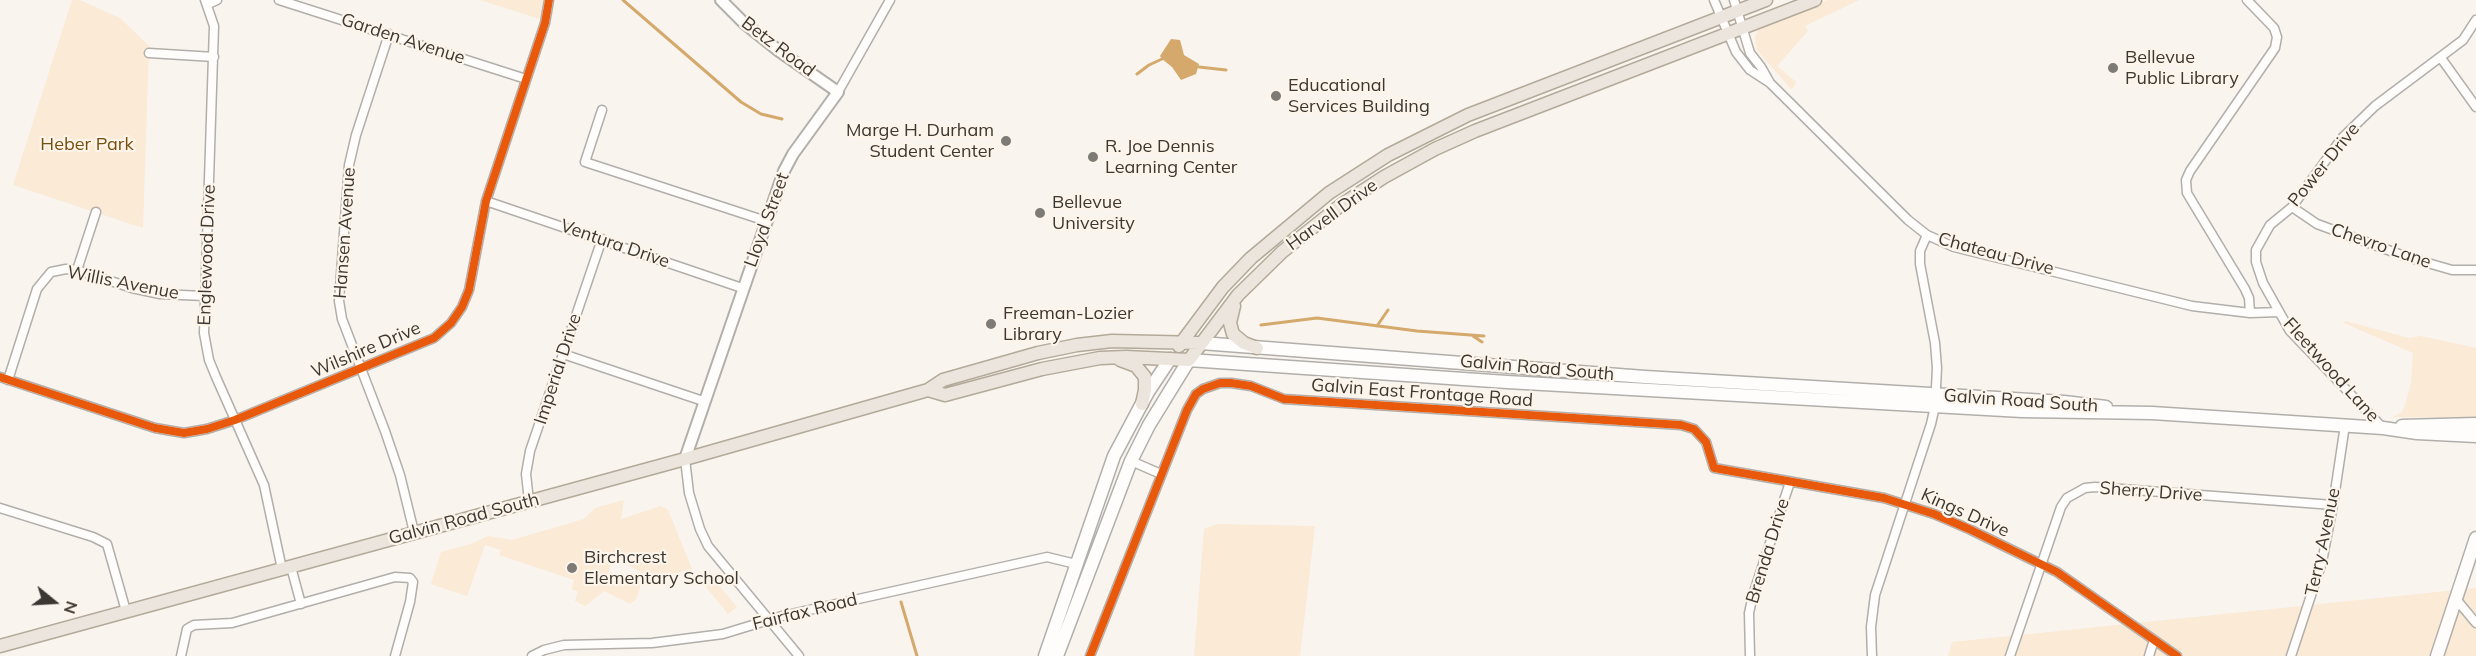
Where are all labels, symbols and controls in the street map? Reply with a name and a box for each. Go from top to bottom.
street label: Garden Avenue [338,9,468,69]
street label: Betz Road [737,12,819,82]
place label: Bellevue Public Library [2125,47,2239,90]
marker: Bellevue Public Library [2106,61,2120,75]
place label: Educational Services Building [1288,75,1430,118]
marker: Educational Services Building [1269,89,1283,103]
street label: Power Drive [2284,119,2364,211]
place label: Marge H. Durham Student Center [846,120,994,162]
park label: Heber Park [40,134,134,156]
marker: Marge H. Durham Student Center [999,134,1013,148]
place label: R. Joe Dennis Learning Center [1105,136,1237,178]
marker: R. Joe Dennis Learning Center [1086,150,1100,164]
street label: Hansen Avenue [330,167,360,299]
street label: Lloyd Street [740,170,794,270]
street label: Harvell Drive [1282,175,1382,255]
street label: Englewood Drive [194,184,220,326]
place label: Bellevue University [1052,192,1135,234]
marker: Bellevue University [1033,206,1047,220]
street label: Ventura Drive [558,215,672,273]
street label: Chevro Lane [2328,219,2434,273]
street label: Chateau Drive [1936,228,2056,280]
street label: Willis Avenue [65,262,181,304]
place label: Freeman-Lozier Library [1003,303,1134,346]
street label: Imperial Drive [530,311,586,427]
street label: Fleetwood Lane [2279,313,2383,427]
street label: Wilshire Drive [308,317,424,383]
marker: Freeman-Lozier Library [984,317,998,331]
street label: Galvin Road South [1459,350,1615,386]
street label: Galvin East Frontage Road [1310,374,1534,412]
street label: Galvin Road South [1943,385,2099,417]
street label: Sherry Drive [2099,478,2203,506]
street label: Kings Drive [1918,484,2012,542]
street label: Terry Avenue [2301,486,2345,598]
street label: Galvin Road South [386,489,542,549]
street label: Brenda Drive [1742,496,1794,606]
place label: Birchcrest Elementary School [584,547,739,590]
marker: Birchcrest Elementary School [565,561,579,575]
north arrow [24,572,84,632]
street label: Fairfax Road [750,589,860,635]
text: N [60,599,82,616]

